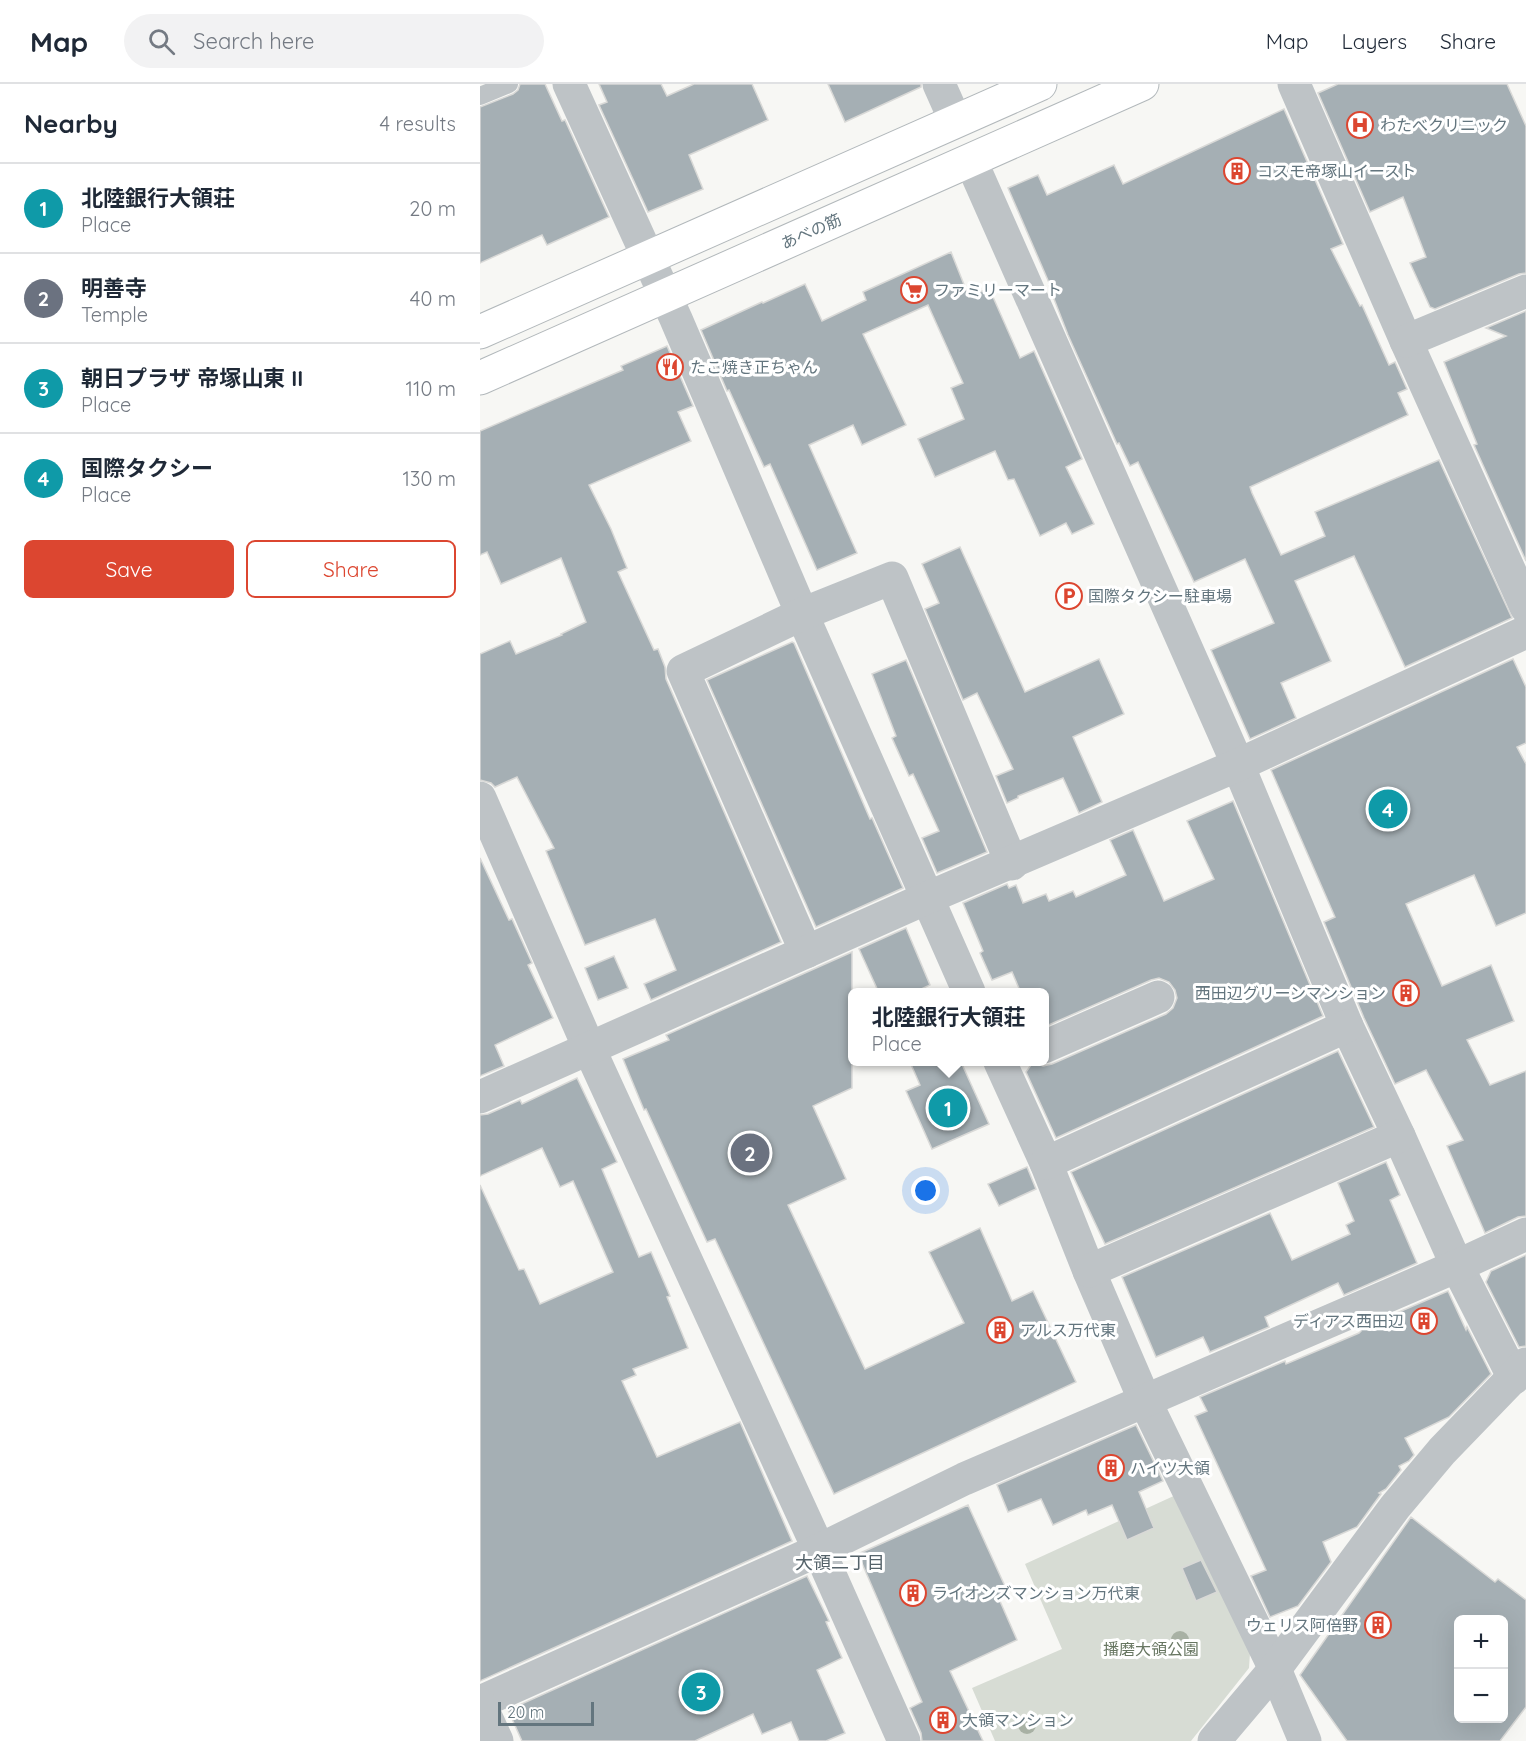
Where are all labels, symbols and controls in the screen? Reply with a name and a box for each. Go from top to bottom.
search box [124,14,544,68]
text: Map [30,24,88,59]
icon: search [145,25,178,58]
text: Search here [193,27,315,55]
text: Map [1266,28,1309,54]
text: Layers [1342,28,1407,54]
text: Share [1440,28,1496,54]
text: Nearby [24,107,118,140]
hospital icon: わたべクリニック [1345,110,1375,140]
text: 4 results [380,111,456,136]
place label: わたべクリニック [1380,115,1508,135]
building icon: コスモ帝塚山イースト [1222,156,1252,186]
place label: コスモ帝塚山イースト [1257,161,1416,181]
text: 北陸銀行大領荘 [81,184,235,212]
text: 1 [40,196,47,221]
text: 20 m [409,196,456,221]
street label: あべの筋 [778,209,844,253]
text: Place [81,212,131,237]
text: 明善寺 [81,274,147,302]
supermarket icon: ファミリーマート [899,275,929,305]
place label: ファミリーマート [934,280,1062,300]
text: 2 [38,286,49,311]
text: 40 m [410,286,456,311]
text: Temple [81,302,148,327]
restaurant icon: たこ焼き正ちゃん [655,352,685,382]
place label: たこ焼き正ちゃん [690,357,818,377]
text: 朝日プラザ 帝塚山東 II [81,364,303,392]
text: 3 [38,376,49,401]
text: 110 m [406,376,456,401]
text: Place [81,392,131,417]
text: 国際タクシー [81,454,213,482]
text: 4 [38,466,49,491]
text: 130 m [403,466,456,491]
text: Place [81,482,131,507]
button: Save [24,540,234,598]
button: Share [246,540,456,598]
parking icon: 国際タクシー駐車場 [1054,581,1084,611]
place label: 国際タクシー駐車場 [1088,586,1232,606]
pin: 4 [1368,786,1408,832]
building icon: 西田辺グリーンマンション [1391,978,1421,1008]
place label: 西田辺グリーンマンション [1195,983,1386,1003]
popup [848,988,1049,1066]
text: 北陸銀行大領荘 [871,1003,1026,1031]
text: Place [871,1031,922,1056]
pin: 1 [928,1086,968,1130]
pin: 2 [730,1130,770,1176]
your location [911,1176,940,1205]
building icon: ディアス西田辺 [1409,1306,1439,1336]
place label: ディアス西田辺 [1293,1311,1404,1331]
building icon: アルス万代東 [985,1315,1015,1345]
place label: アルス万代東 [1020,1320,1116,1340]
building icon: ハイツ大領 [1096,1453,1126,1483]
place label: ハイツ大領 [1130,1458,1210,1478]
district label: 大領二丁目 [795,1551,885,1574]
building icon: ライオンズマンション万代東 [898,1578,928,1608]
place label: ライオンズマンション万代東 [932,1583,1140,1603]
building icon: ウェリス阿倍野 [1363,1610,1393,1640]
place label: ウェリス阿倍野 [1246,1615,1358,1635]
map controls [1454,1615,1508,1723]
button: + [1454,1615,1508,1669]
park label: 播磨大領公園 [1103,1639,1199,1659]
button: − [1454,1669,1508,1723]
pin: 3 [682,1670,720,1714]
scale bar [498,1699,594,1726]
text: 20 m [507,1702,544,1722]
building icon: 大領マンション [928,1705,958,1735]
place label: 大領マンション [962,1710,1074,1730]

